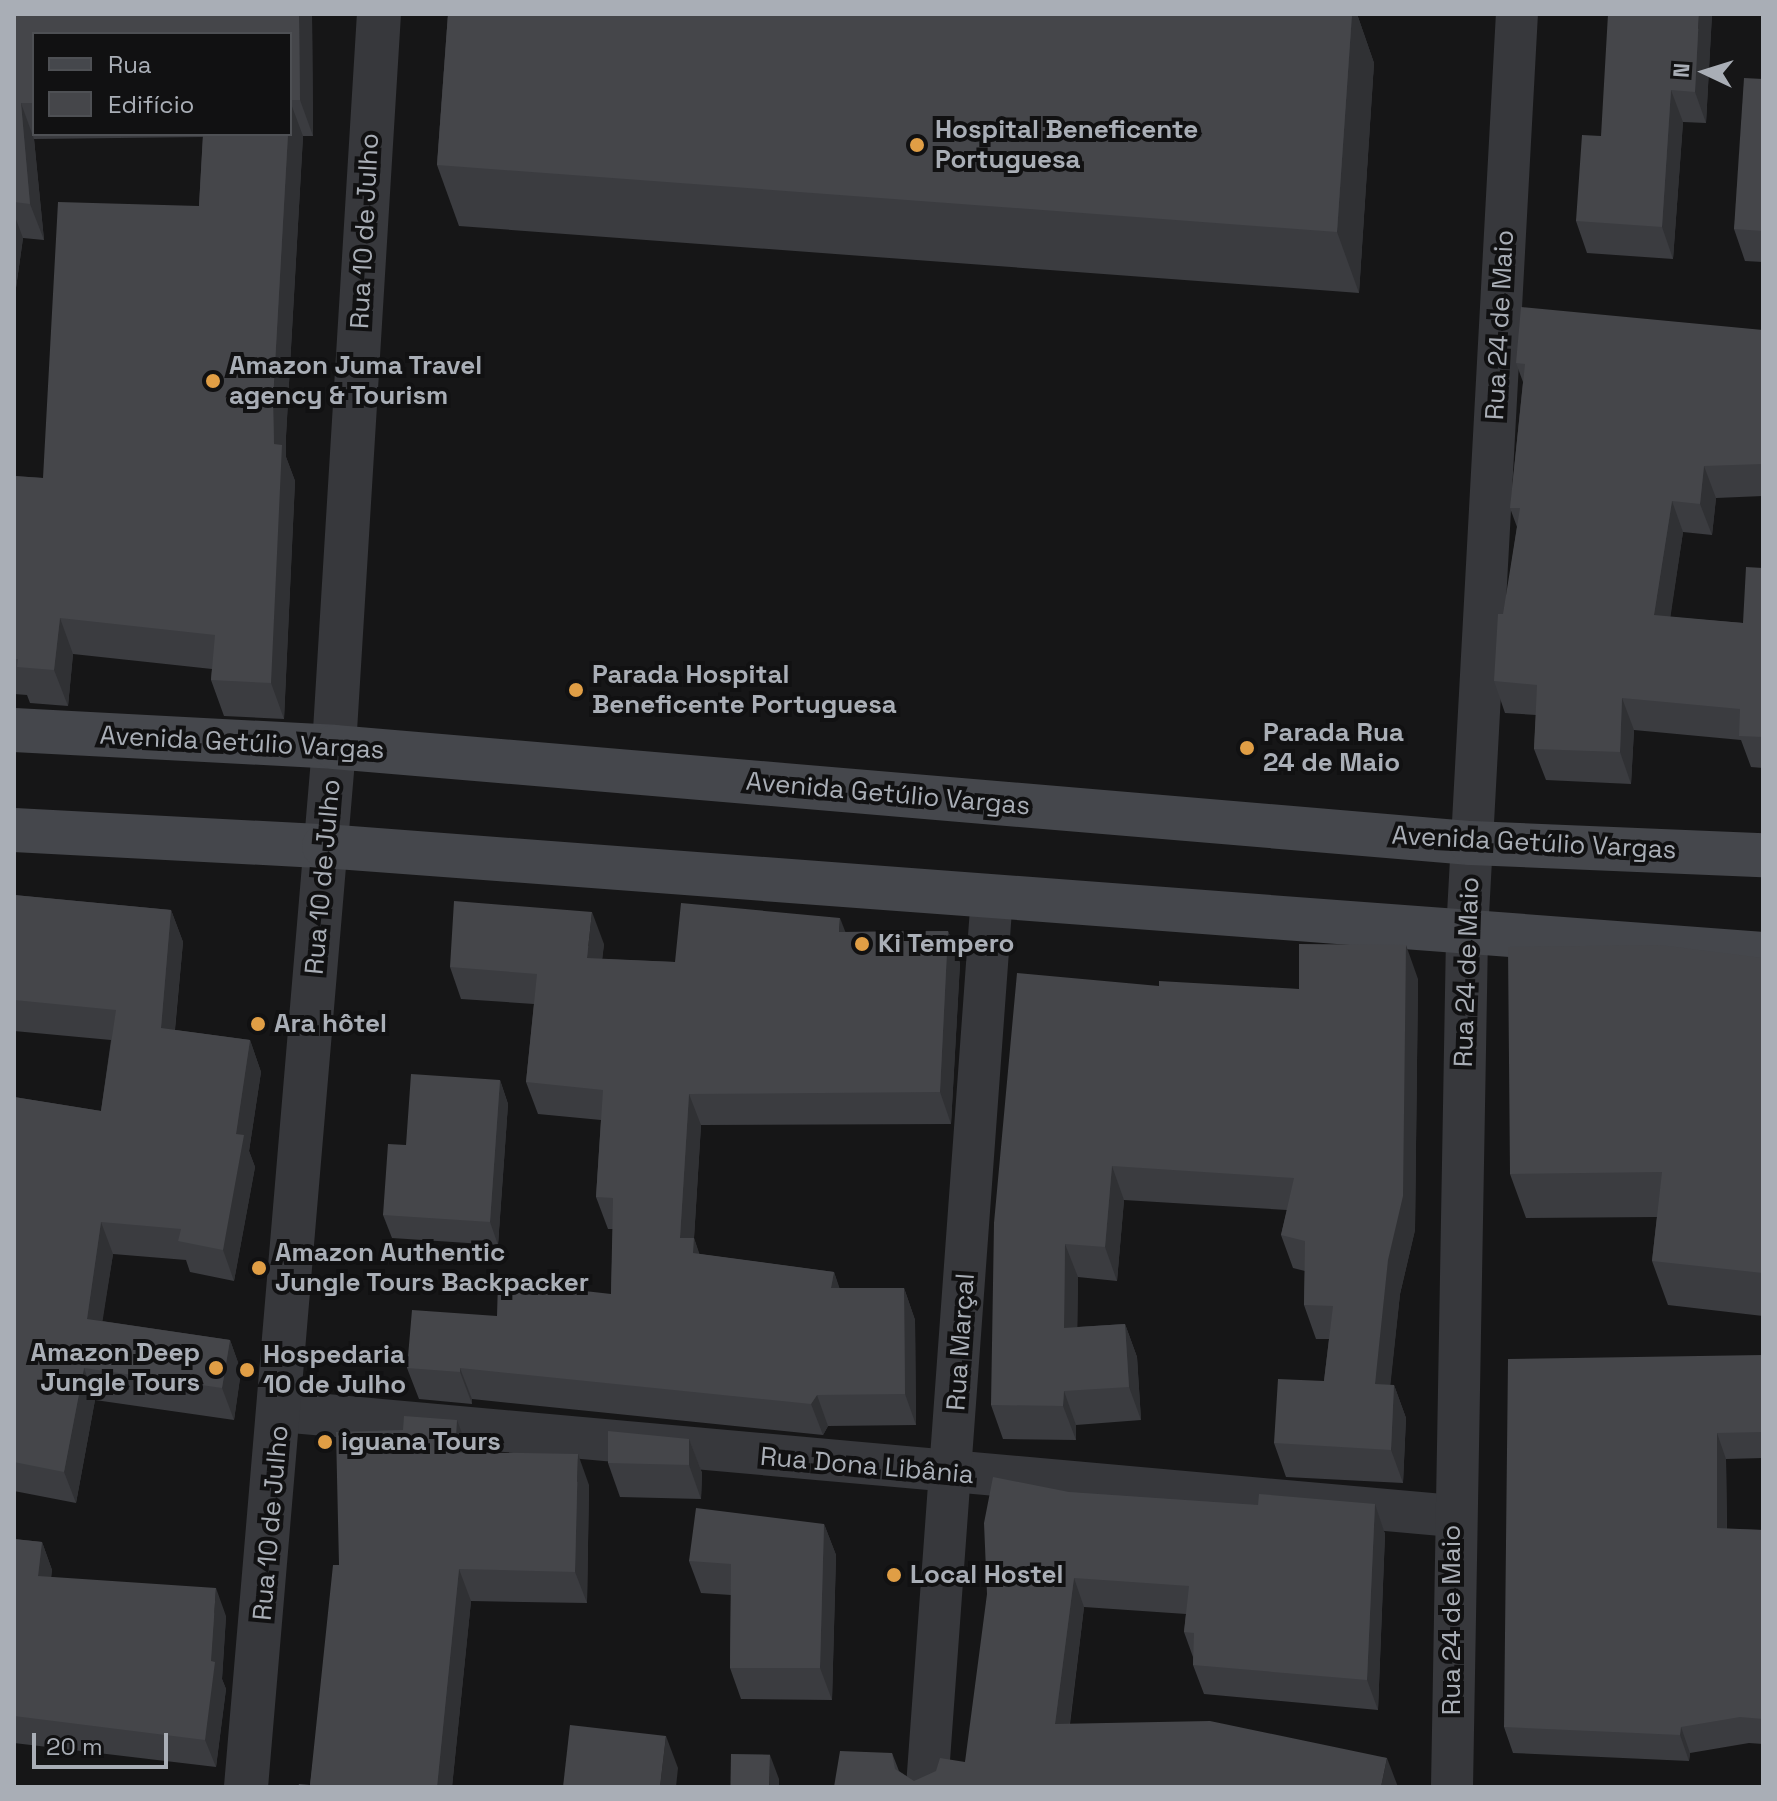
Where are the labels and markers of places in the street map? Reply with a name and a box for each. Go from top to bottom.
place label: Hospital Beneficente Portuguesa [935,114,1198,176]
marker: Hospital Beneficente Portuguesa [906,134,928,156]
place label: Amazon Juma Travel agency & Tourism [229,350,483,412]
marker: Amazon Juma Travel agency & Tourism [204,372,222,390]
place label: Parada Hospital Beneficente Portuguesa [592,659,897,720]
marker: Parada Hospital Beneficente Portuguesa [567,681,585,699]
place label: Parada Rua 24 de Maio [1263,717,1404,778]
marker: Parada Rua 24 de Maio [1238,739,1256,757]
place label: Ki Tempero [878,928,1015,960]
marker: Ki Tempero [853,935,871,953]
place label: Ara hôtel [274,1008,387,1040]
marker: Ara hôtel [249,1015,267,1033]
place label: Amazon Authentic Jungle Tours Backpacker [275,1237,590,1298]
marker: Amazon Authentic Jungle Tours Backpacker [250,1259,268,1277]
place label: Amazon Deep Jungle Tours [31,1337,200,1398]
place label: Hospedaria 10 de Julho [263,1339,406,1400]
marker: Amazon Deep Jungle Tours [207,1359,225,1377]
marker: Hospedaria 10 de Julho [238,1361,256,1379]
place label: iguana Tours [341,1426,502,1458]
marker: iguana Tours [316,1433,334,1451]
place label: Local Hostel [910,1559,1063,1591]
marker: Local Hostel [885,1566,903,1584]

